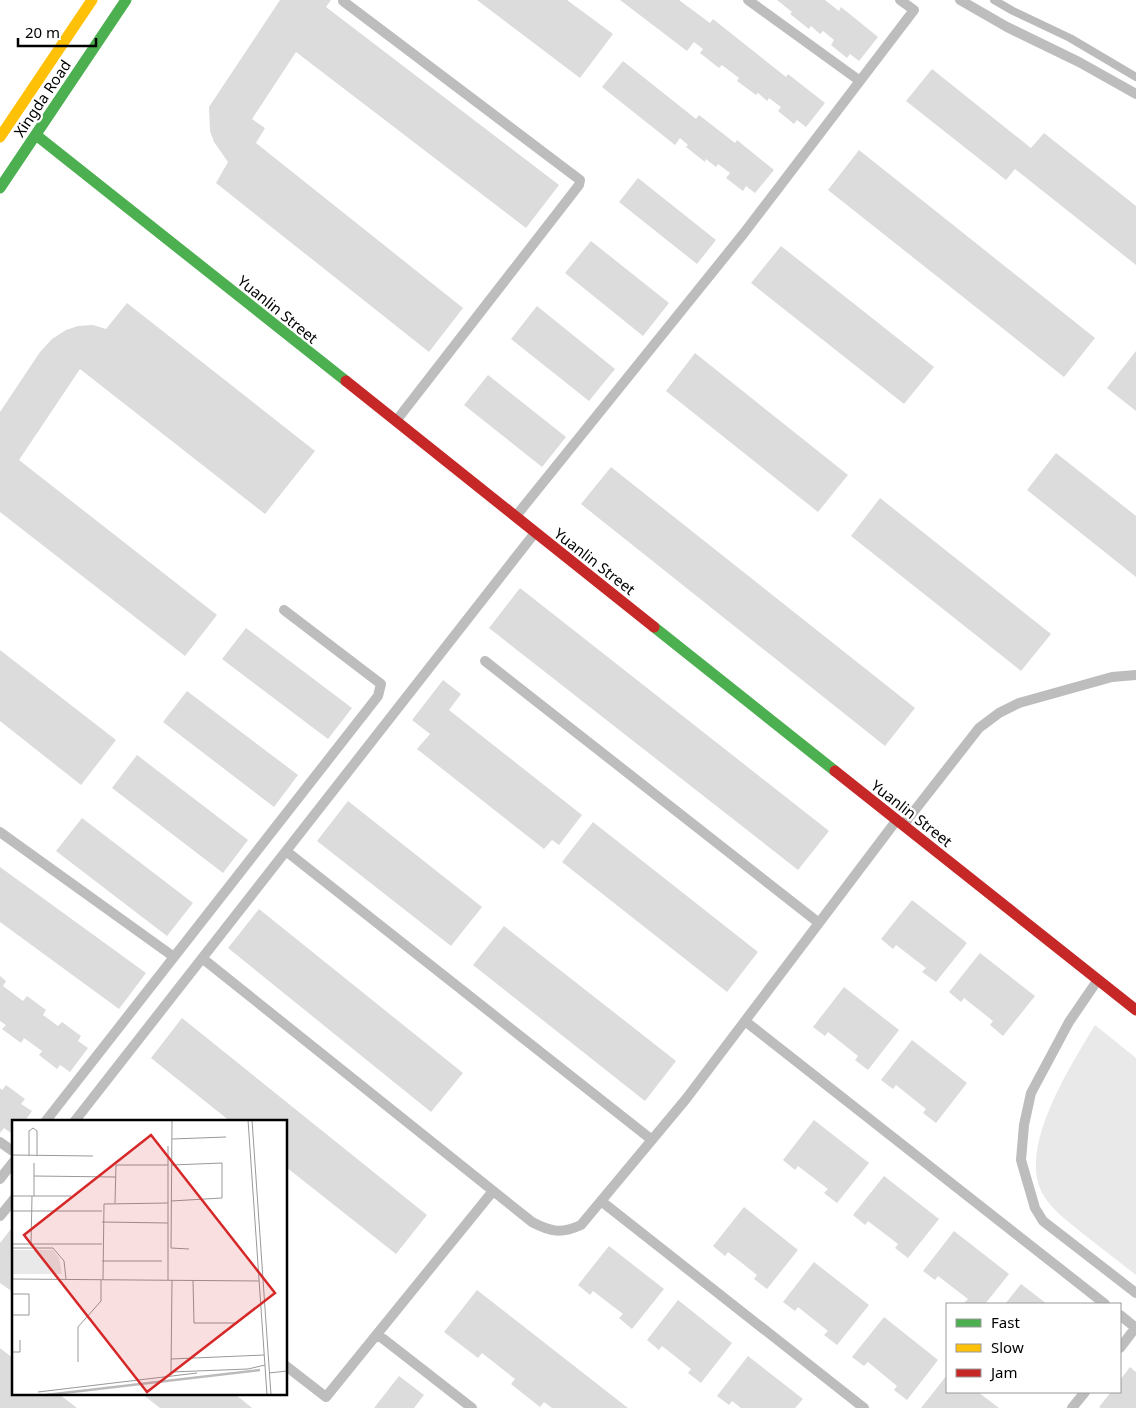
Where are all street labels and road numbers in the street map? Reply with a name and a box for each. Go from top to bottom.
street label: Xingda Road [9,56,75,140]
street label: Yuanlin Street [234,270,323,348]
street label: Yuanlin Street [550,523,640,599]
street label: Yuanlin Street [867,775,957,851]

